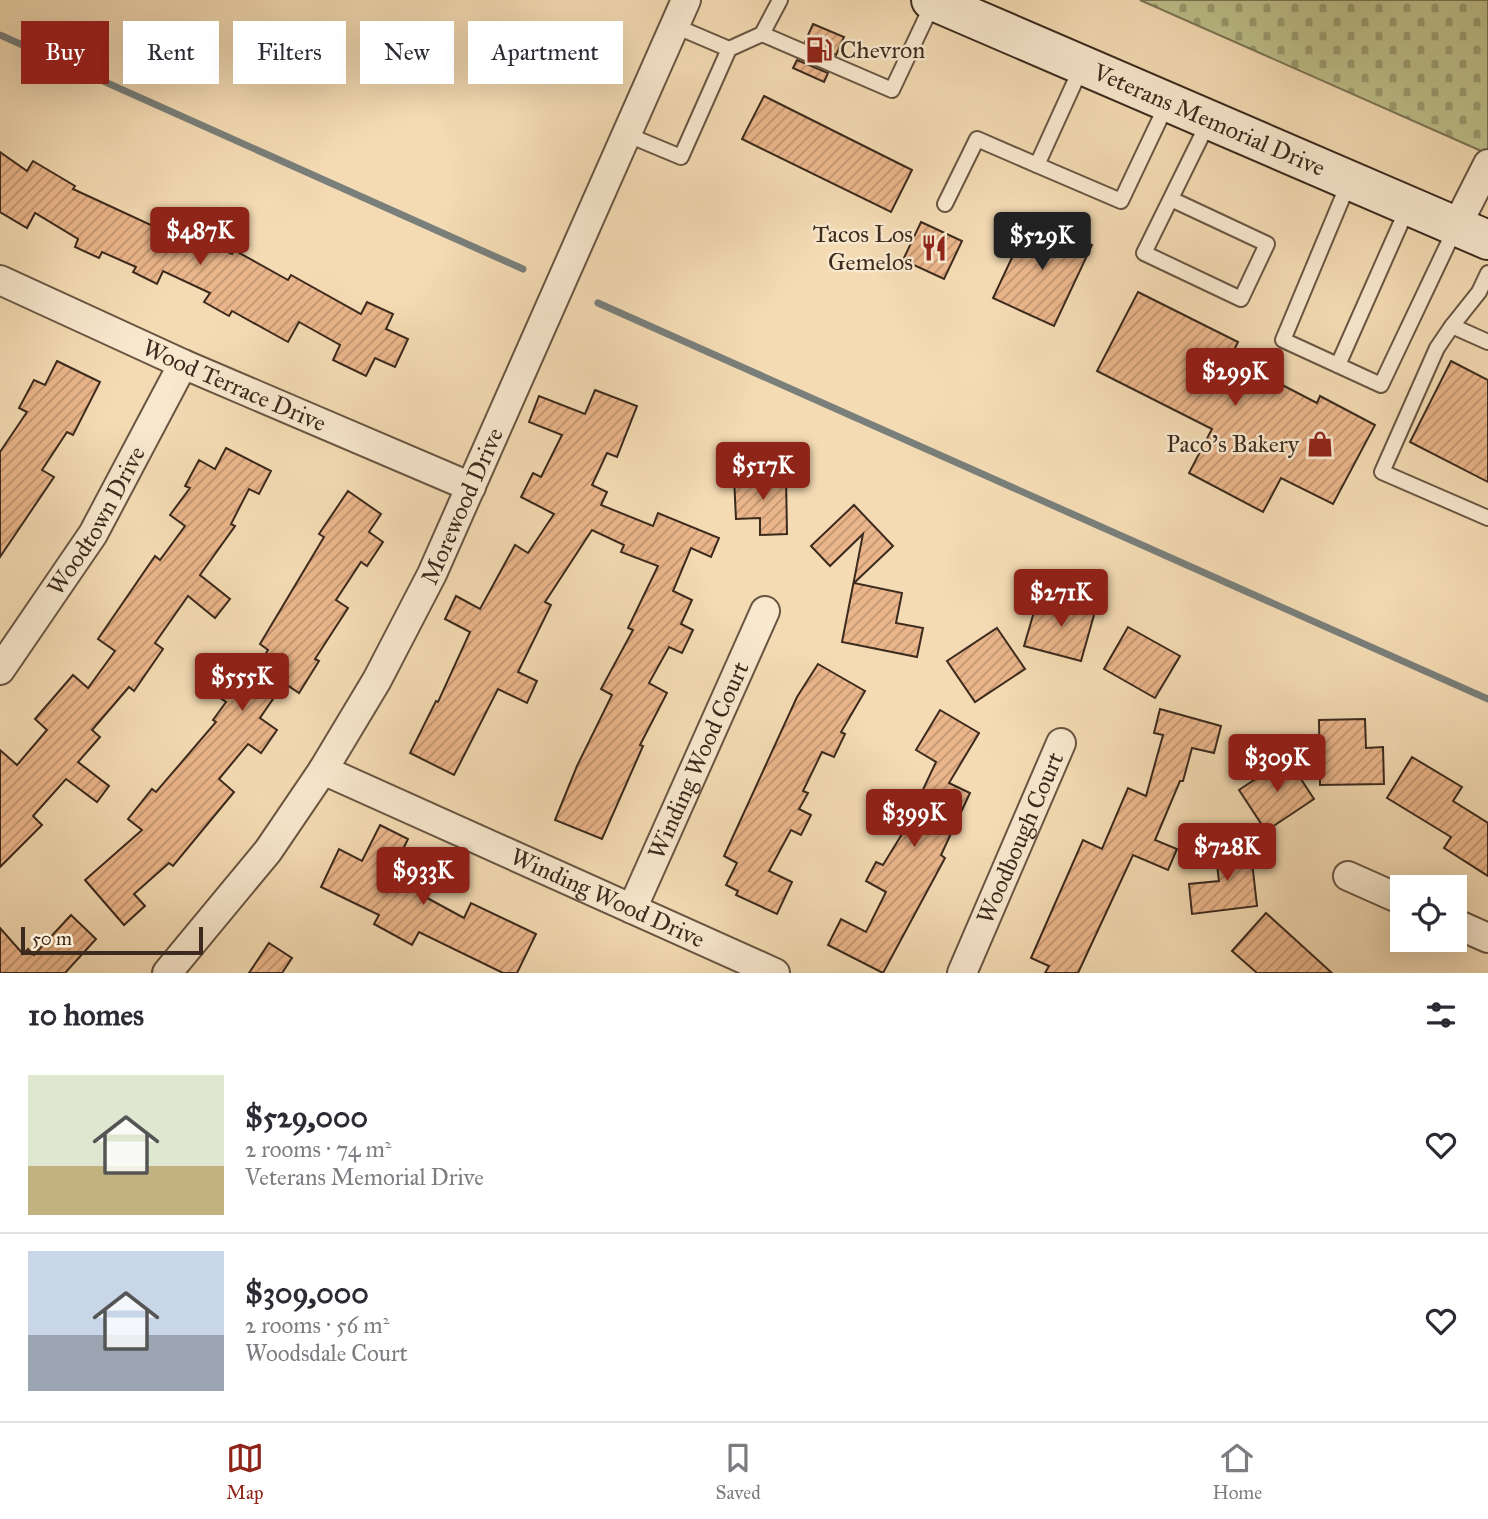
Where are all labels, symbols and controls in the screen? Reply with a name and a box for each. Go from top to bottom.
chip: Buy [21,21,109,84]
chip: Rent [123,21,219,84]
chip: Filters [233,21,346,84]
chip: New [360,21,454,84]
chip: Apartment [468,21,623,84]
fuel station icon: Chevron [804,35,834,65]
place label: Chevron [840,35,925,65]
street label: Veterans Memorial Drive [1088,56,1330,183]
pin: $487K [151,208,249,267]
pin: $529K [993,212,1091,272]
text: $487K [166,216,234,244]
place label: Tacos Los Gemelos [813,219,913,277]
text: $529K [1010,221,1074,249]
restaurant icon: Tacos Los Gemelos [919,233,949,263]
street label: Wood Terrace Drive [138,332,331,438]
pin: $299K [1186,348,1284,408]
text: $299K [1202,357,1268,385]
street label: Morewood Drive [414,423,510,589]
place label: Paco's Bakery [1166,429,1300,459]
shop icon: Paco's Bakery [1305,429,1335,459]
street label: Woodtown Drive [41,441,152,601]
pin: $517K [714,442,812,502]
text: $517K [732,451,794,479]
pin: $271K [1012,570,1110,629]
text: $271K [1030,578,1092,606]
pin: $555K [193,654,291,713]
street label: Winding Wood Court [641,656,756,863]
text: $555K [211,662,273,690]
pin: $309K [1228,734,1326,794]
text: $309K [1244,743,1310,771]
street label: Woodbough Court [970,747,1070,928]
pin: $399K [865,790,963,849]
text: $399K [882,798,946,826]
pin: $728K [1178,824,1276,883]
text: $728K [1194,832,1260,860]
street label: Winding Wood Drive [506,841,709,954]
pin: $933K [374,848,472,907]
text: $933K [393,856,453,884]
map controls [1390,875,1467,952]
button: locate [1390,875,1467,952]
scale bar [21,924,203,956]
text: 50 m [32,927,72,950]
icon: filters [1422,996,1460,1034]
text: 10 homes [28,997,144,1033]
text: $529,000 [245,1099,368,1135]
icon: home [84,1103,168,1187]
icon: heart [1422,1126,1460,1164]
text: 2 rooms · 74 m² [245,1135,391,1163]
text: Veterans Memorial Drive [245,1163,484,1191]
text: $309,000 [245,1275,369,1311]
icon: home [84,1279,168,1363]
icon: heart [1422,1302,1460,1340]
text: 2 rooms · 56 m² [245,1311,389,1339]
text: Woodsdale Court [245,1339,408,1367]
tab: Map [226,1439,264,1504]
tab: Saved [716,1439,761,1504]
tab: Home [1212,1439,1262,1504]

